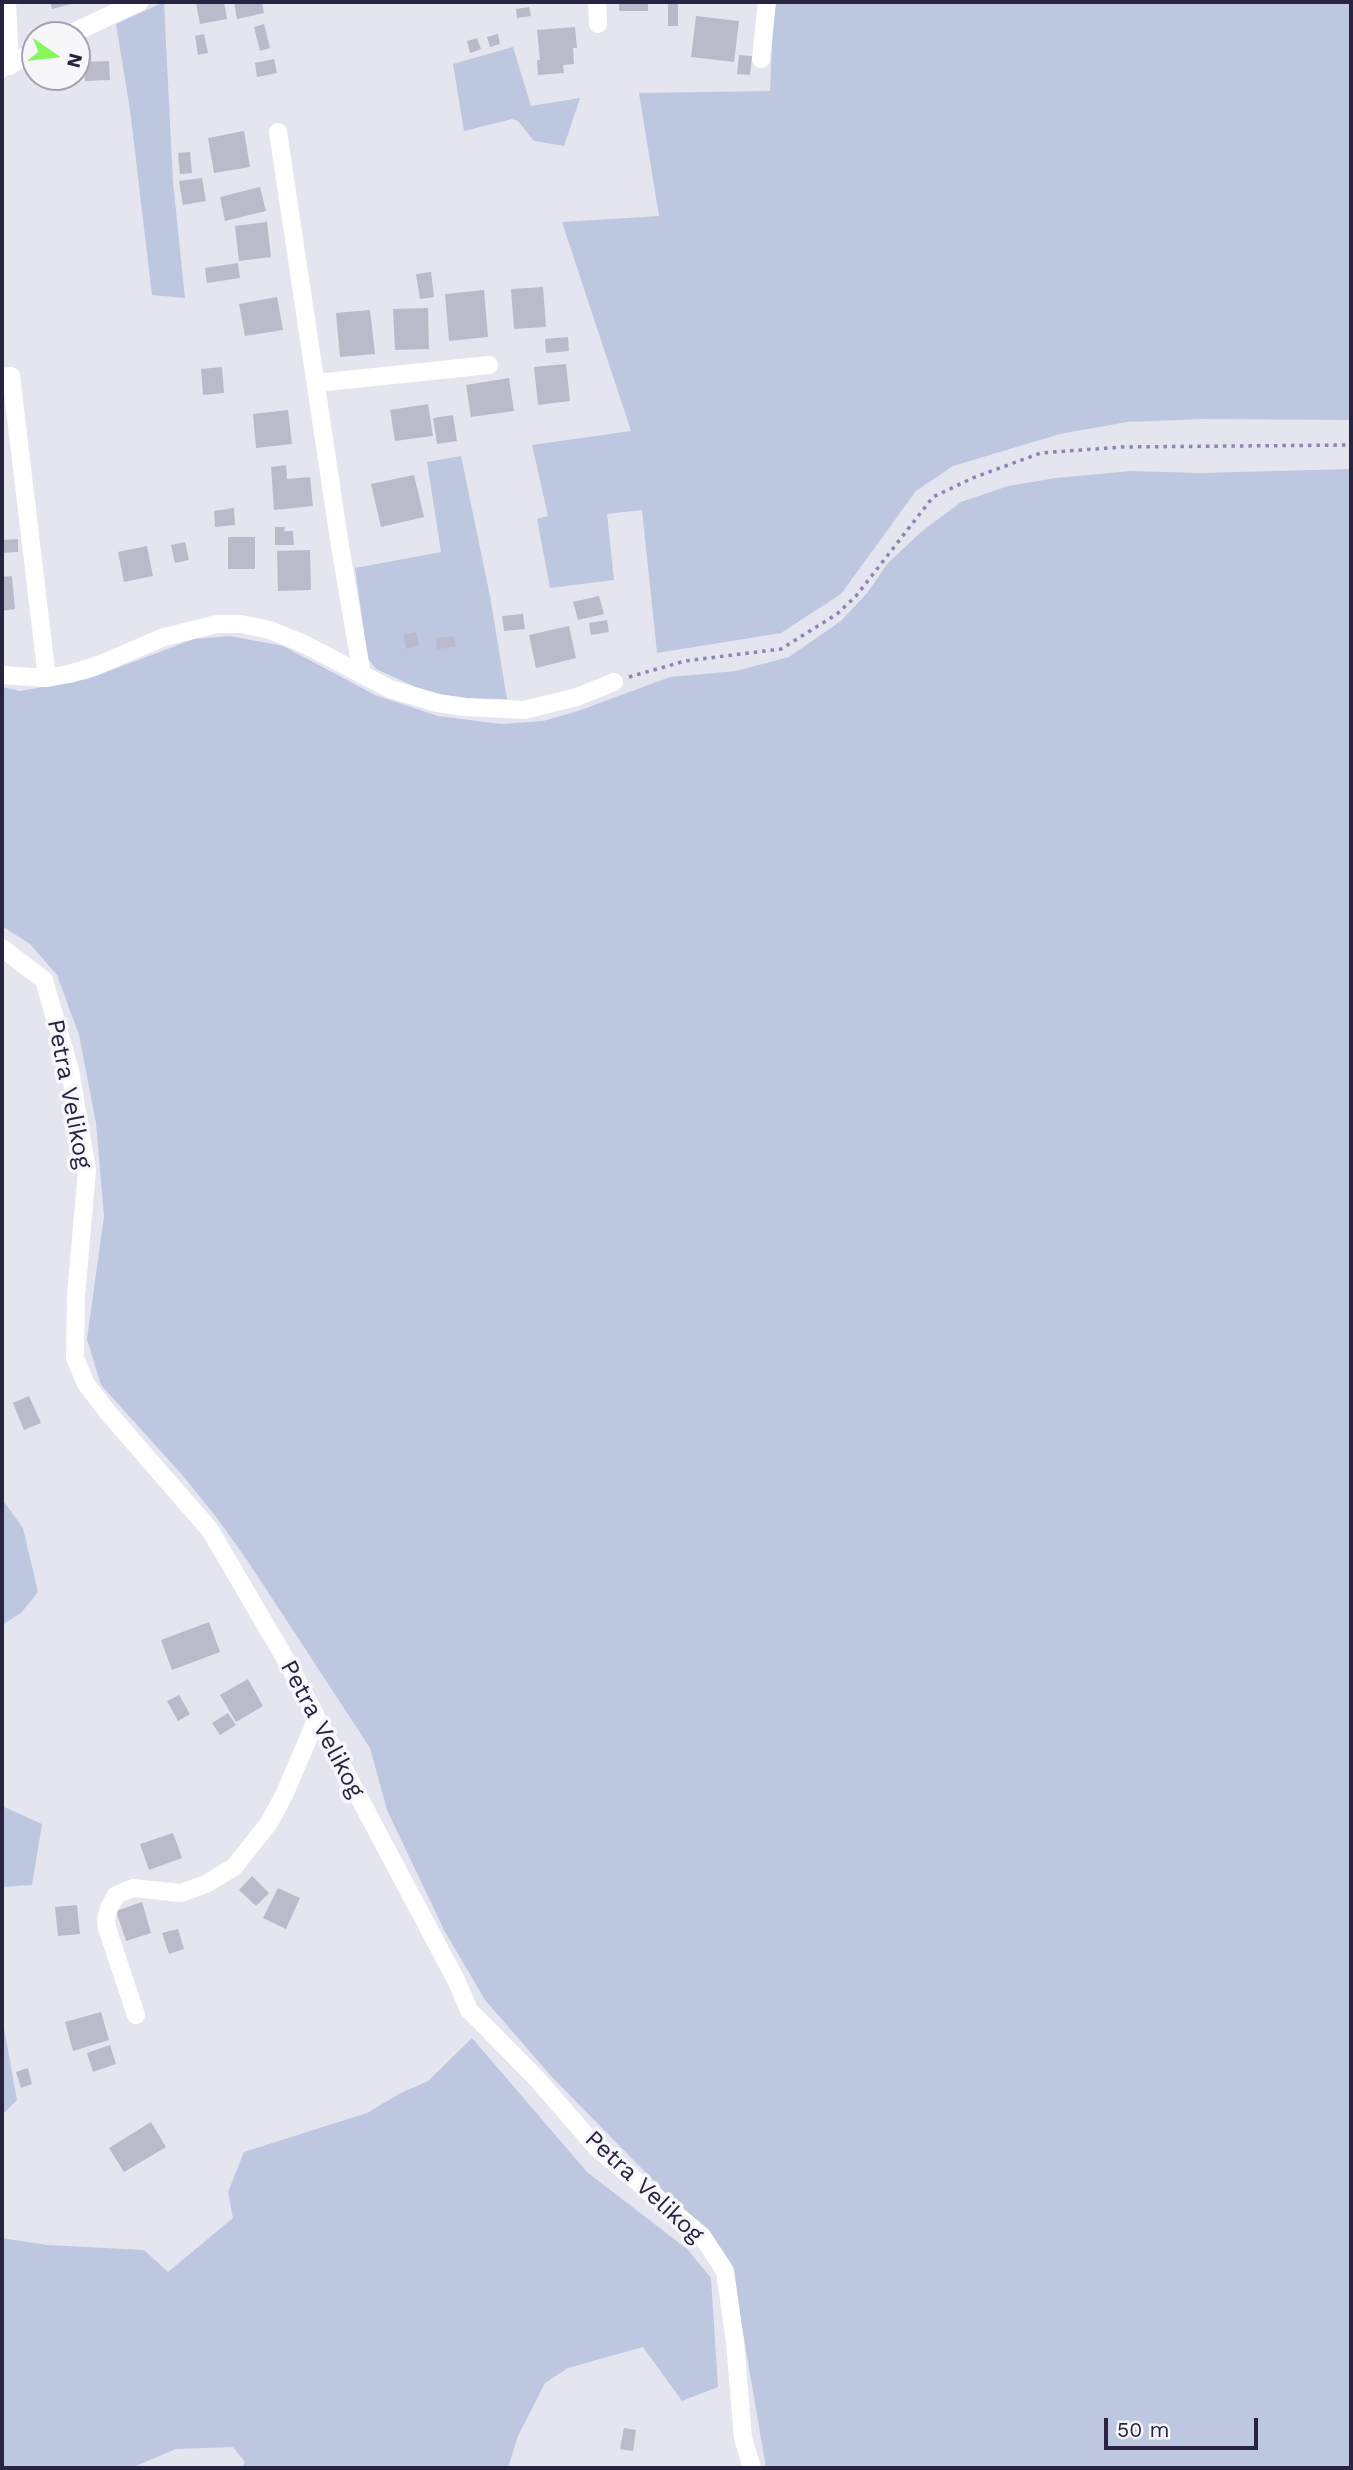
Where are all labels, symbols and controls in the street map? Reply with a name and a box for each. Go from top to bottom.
north arrow [21,21,91,91]
text: N [62,51,88,70]
street label: Petra Velikog [40,1017,98,1171]
street label: Petra Velikog [274,1655,370,1803]
street label: Petra Velikog [579,2125,709,2249]
scale bar [1108,2404,1262,2448]
text: 50 m [1117,2417,1169,2442]

